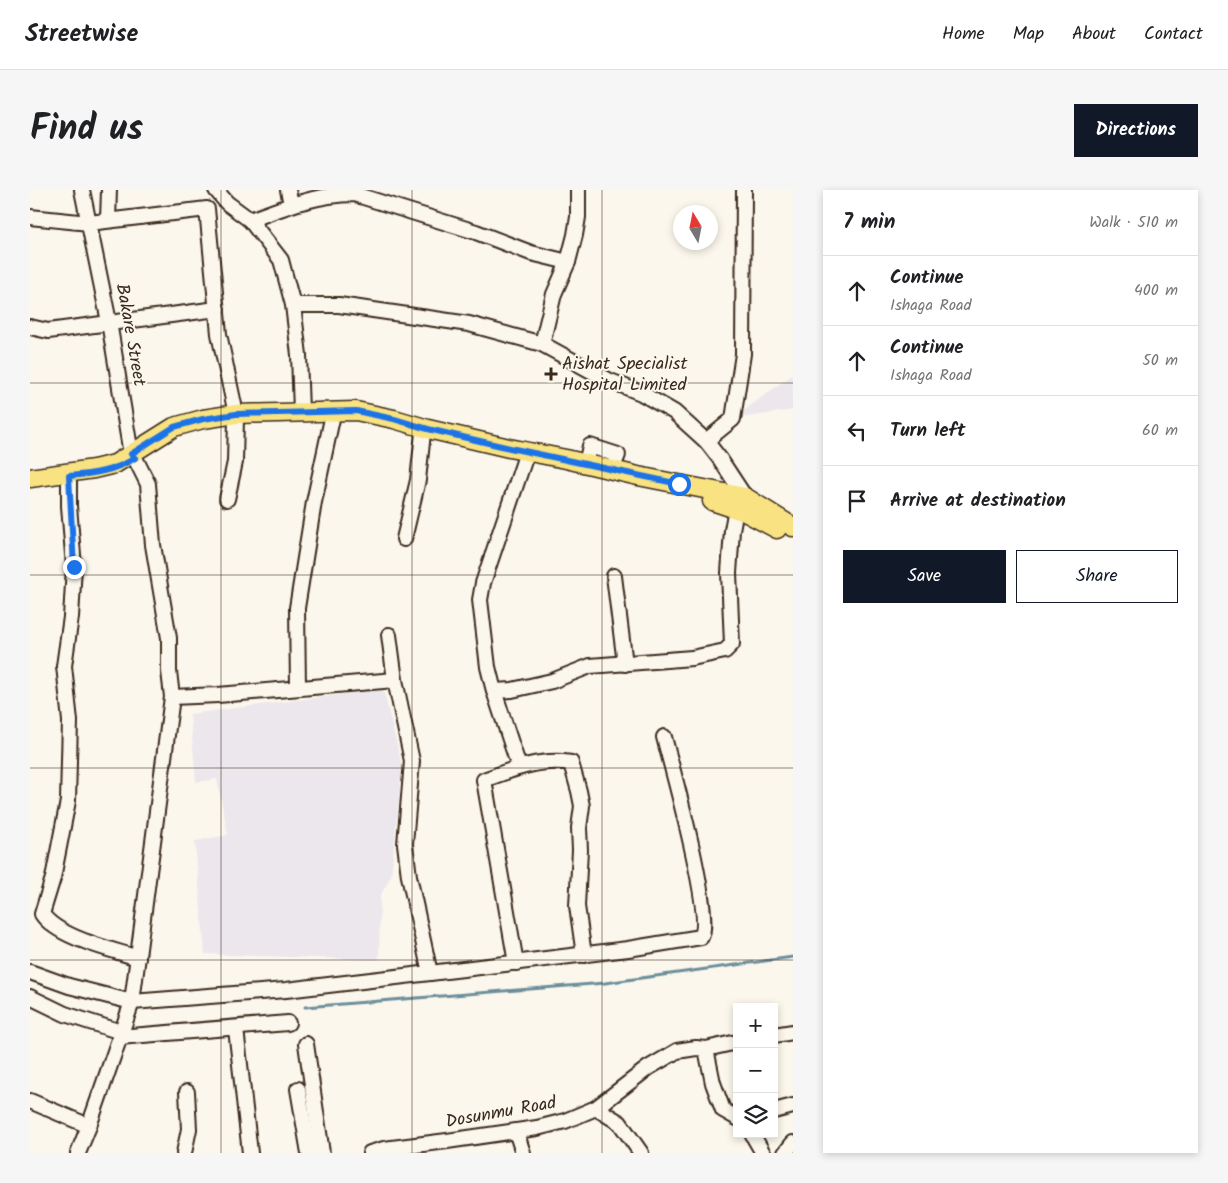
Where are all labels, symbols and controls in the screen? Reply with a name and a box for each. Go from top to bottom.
text: Streetwise [25,15,138,54]
text: Home [942,20,985,49]
text: Map [1013,20,1044,49]
text: About [1072,20,1116,49]
text: Contact [1144,20,1203,49]
text: Find us [30,102,143,158]
button: Directions [1074,104,1198,157]
north arrow [673,205,718,250]
text: 7 min [843,206,895,239]
text: Walk · 510 m [1089,210,1178,235]
text: Continue [890,263,963,293]
icon: ahead [843,277,871,305]
text: 400 m [1134,278,1178,303]
street label: Bakare Street [107,281,153,390]
text: Ishaga Road [890,293,971,318]
text: Continue [890,333,963,363]
icon: ahead [843,347,871,375]
text: 50 m [1142,348,1178,373]
place label: Aishat Specialist Hospital Limited [562,350,689,400]
text: Ishaga Road [890,363,971,388]
marker: Aishat Specialist Hospital Limited [544,367,558,381]
text: Turn left [890,416,965,446]
icon: left [843,417,871,445]
text: 60 m [1142,418,1178,443]
route start [668,473,691,496]
text: Arrive at destination [890,486,1066,516]
icon: arrive [843,487,871,515]
button: Save [843,550,1006,603]
button: Share [1016,550,1178,603]
route end [63,556,86,579]
map controls [733,1003,778,1138]
button: + [733,1003,778,1048]
button: − [733,1048,778,1093]
street label: Dosunmu Road [443,1089,560,1137]
button: layers [733,1093,778,1138]

